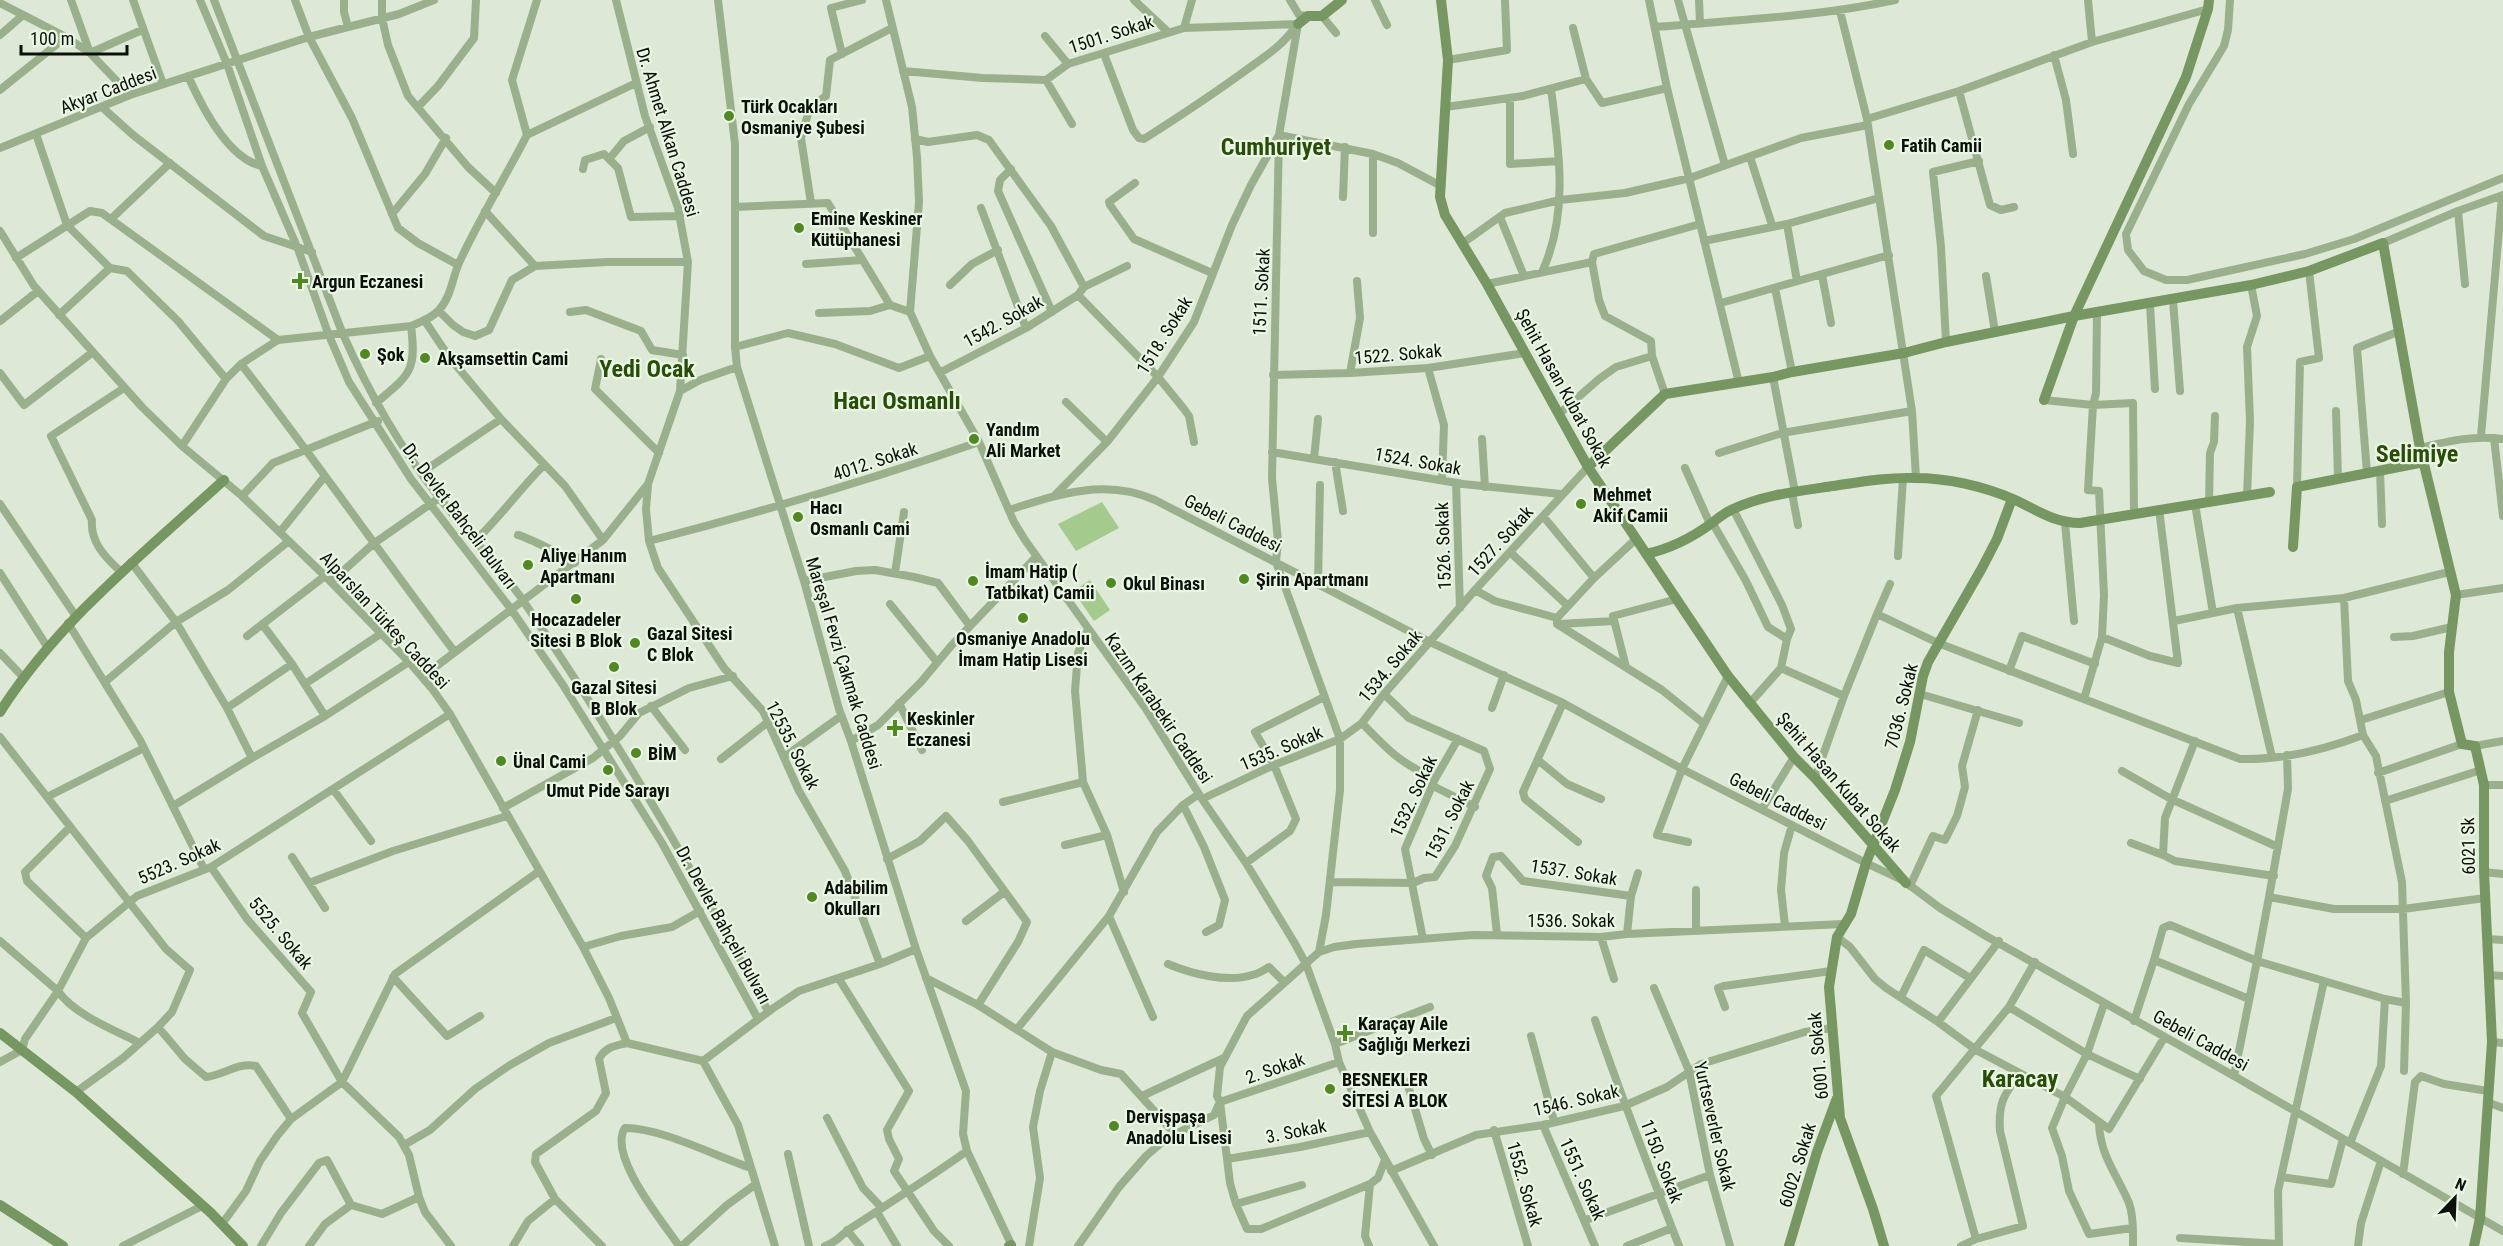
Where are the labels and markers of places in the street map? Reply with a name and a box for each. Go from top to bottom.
place label: Türk Ocakları Osmaniye Şubesi [741,96,865,138]
marker: Türk Ocakları Osmaniye Şubesi [722,109,736,123]
place label: Fatih Camii [1901,135,1982,156]
marker: Fatih Camii [1882,138,1896,152]
place label: Emine Keskiner Kütüphanesi [811,208,922,250]
marker: Emine Keskiner Kütüphanesi [792,221,806,235]
place label: Argun Eczanesi [312,271,423,292]
marker: Argun Eczanesi [293,274,307,288]
place label: Şok [377,344,405,365]
marker: Şok [358,347,372,361]
place label: Akşamsettin Cami [437,348,568,369]
marker: Akşamsettin Cami [418,351,432,365]
place label: Yandım Ali Market [986,419,1061,461]
marker: Yandım Ali Market [967,432,981,446]
place label: Mehmet Akif Camii [1593,484,1668,526]
place label: Hacı Osmanlı Cami [810,497,910,539]
marker: Mehmet Akif Camii [1574,497,1588,511]
marker: Hacı Osmanlı Cami [791,510,805,524]
place label: Aliye Hanım Apartmanı [540,545,627,587]
marker: Aliye Hanım Apartmanı [521,558,535,572]
place label: İmam Hatip ( Tatbikat) Camii [985,561,1095,604]
place label: Şirin Apartmanı [1256,569,1369,590]
marker: Şirin Apartmanı [1237,572,1251,586]
place label: Okul Binası [1123,573,1205,594]
marker: İmam Hatip ( Tatbikat) Camii [966,574,980,588]
marker: Okul Binası [1104,576,1118,590]
marker: Hocazadeler Sitesi B Blok [569,592,583,606]
place label: Hocazadeler Sitesi B Blok [530,609,622,651]
marker: Osmaniye Anadolu İmam Hatip Lisesi [1016,611,1030,625]
place label: Gazal Sitesi C Blok [647,623,732,665]
place label: Osmaniye Anadolu İmam Hatip Lisesi [956,628,1090,670]
marker: Gazal Sitesi C Blok [628,636,642,650]
marker: Gazal Sitesi B Blok [607,660,621,674]
place label: Gazal Sitesi B Blok [571,677,657,719]
place label: Keskinler Eczanesi [907,708,975,750]
marker: Keskinler Eczanesi [888,721,902,735]
place label: BİM [648,743,677,764]
marker: BİM [629,746,643,760]
place label: Ünal Cami [513,751,586,772]
marker: Ünal Cami [494,754,508,768]
marker: Umut Pide Sarayı [601,763,615,777]
place label: Umut Pide Sarayı [546,780,670,801]
place label: Adabilim Okulları [824,877,888,919]
marker: Adabilim Okulları [805,890,819,904]
place label: Karaçay Aile Sağlığı Merkezi [1358,1013,1470,1055]
marker: Karaçay Aile Sağlığı Merkezi [1336,1024,1354,1042]
place label: BESNEKLER SİTESİ A BLOK [1342,1069,1449,1111]
marker: BESNEKLER SİTESİ A BLOK [1323,1082,1337,1096]
place label: Dervişpaşa Anadolu Lisesi [1126,1106,1232,1148]
marker: Dervişpaşa Anadolu Lisesi [1107,1119,1121,1133]

